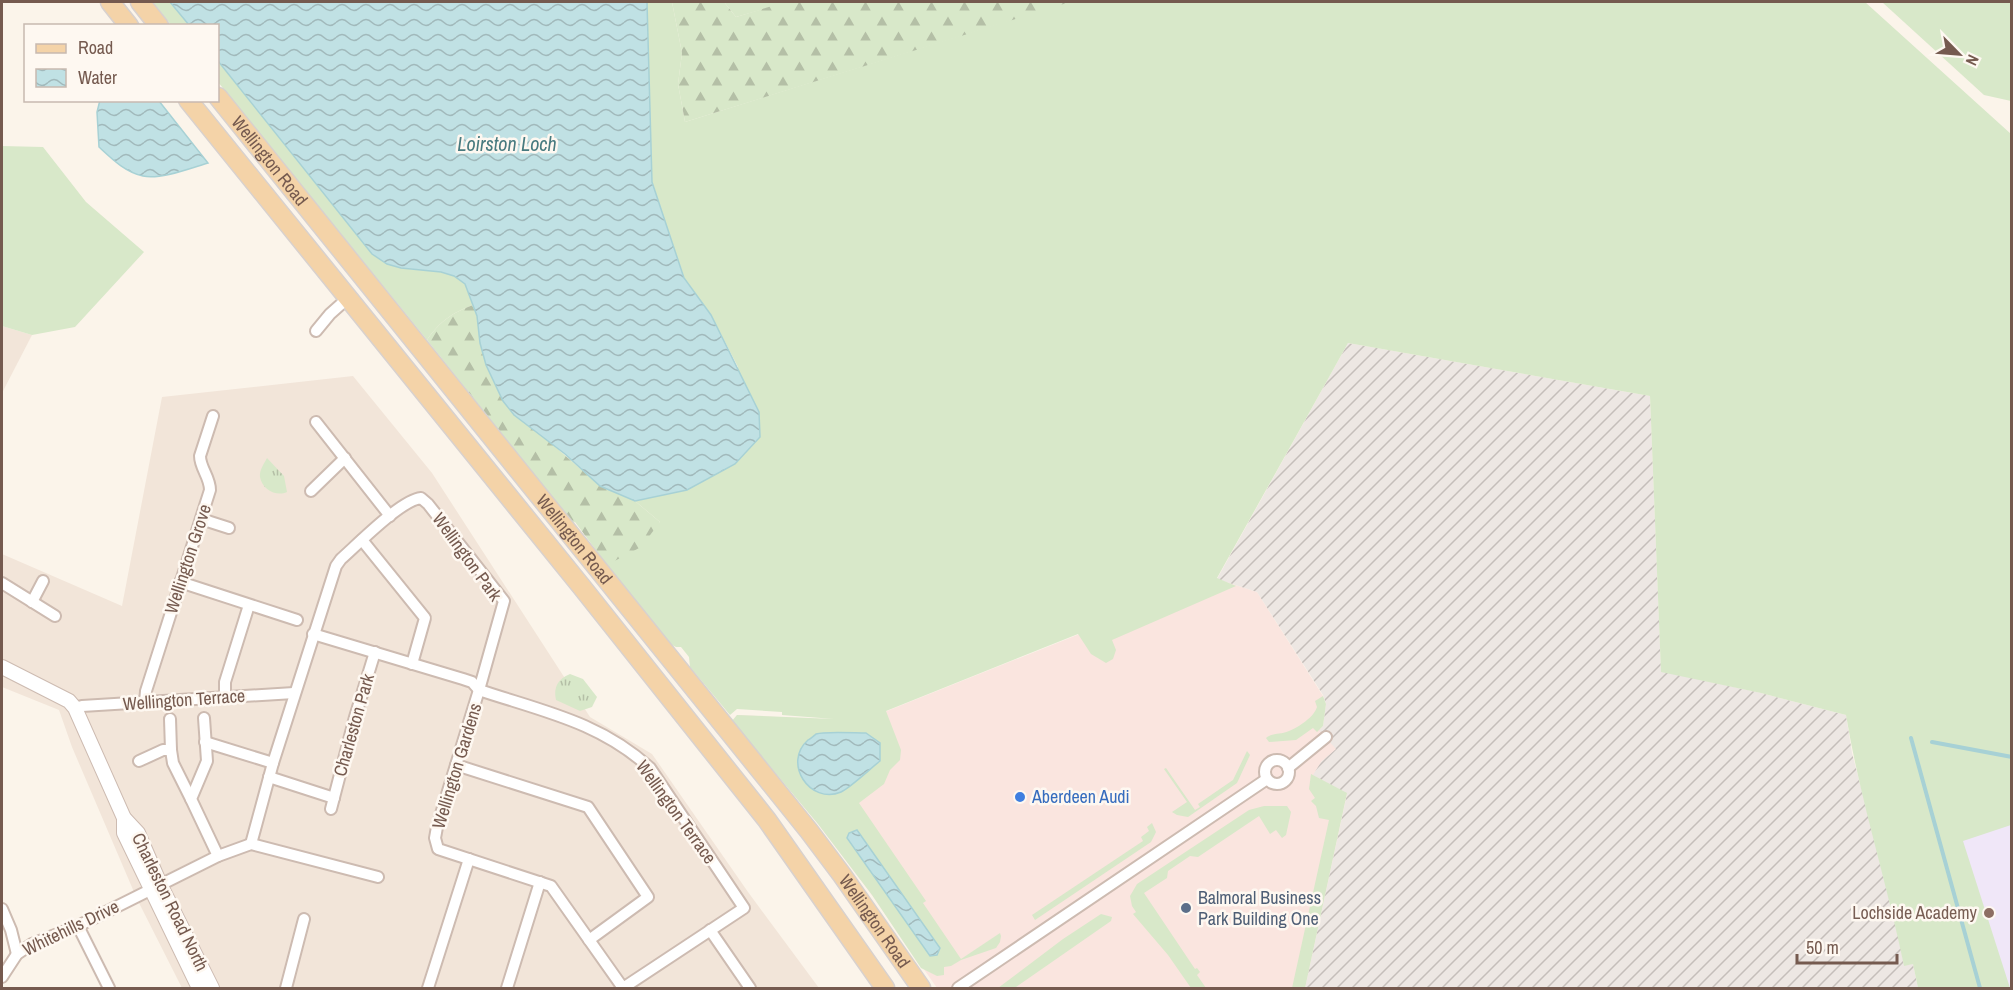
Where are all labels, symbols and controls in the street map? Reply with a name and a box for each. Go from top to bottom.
legend [24,24,219,102]
north arrow [1929,24,1989,84]
text: Road [78,35,113,60]
text: N [1961,51,1985,69]
text: Water [78,65,117,90]
street label: Wellington Road [226,110,314,211]
water label: Loirston Loch [457,130,557,157]
street label: Wellington Road [531,489,619,589]
street label: Wellington Grove [158,501,217,617]
street label: Wellington Park [427,507,508,607]
street label: Charleston Park [327,670,380,779]
street label: Wellington Terrace [122,683,246,716]
street label: Wellington Gardens [426,700,488,832]
street label: Wellington Terrace [630,755,723,869]
place label: Aberdeen Audi [1031,784,1130,809]
marker: Aberdeen Audi [1013,790,1027,804]
street label: Charleston Road North [126,828,215,975]
street label: Wellington Road [833,869,916,973]
place label: Balmoral Business Park Building One [1198,885,1321,931]
street label: Whitehills Drive [18,893,123,962]
place label: Lochside Academy [1852,900,1978,925]
marker: Balmoral Business Park Building One [1179,901,1193,915]
marker: Lochside Academy [1982,906,1996,920]
scale bar [1797,927,1898,965]
text: 50 m [1806,935,1839,960]

